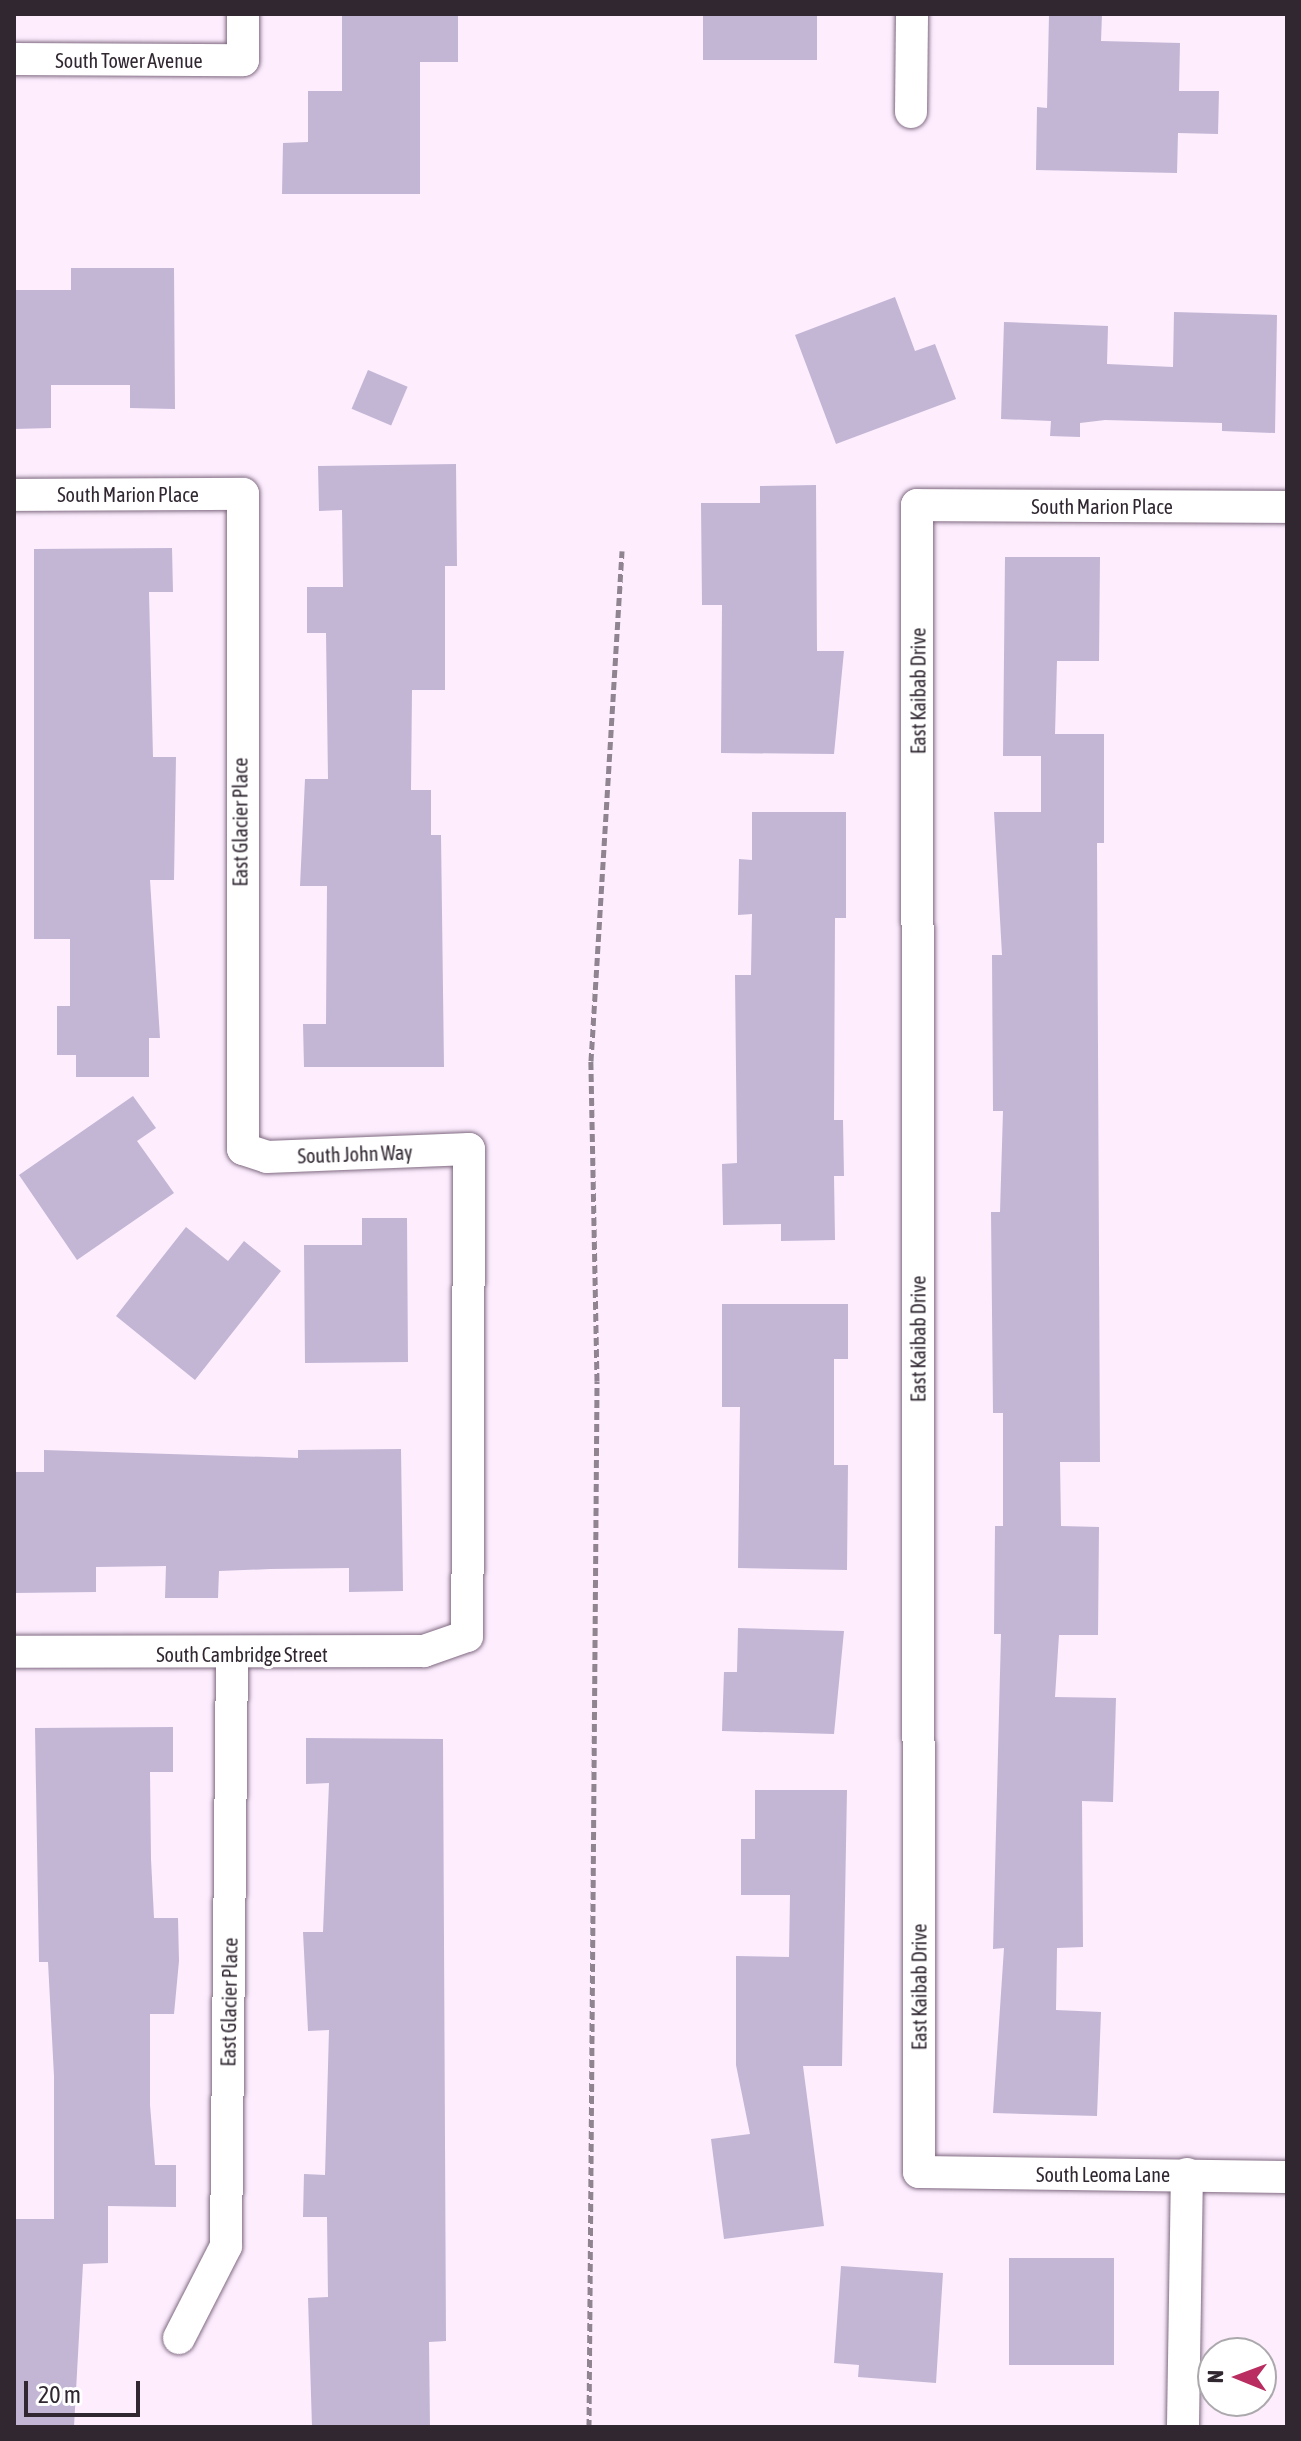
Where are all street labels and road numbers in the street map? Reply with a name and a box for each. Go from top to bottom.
street label: South Tower Avenue [55,48,203,72]
street label: South Marion Place [57,482,199,506]
street label: South Marion Place [1031,494,1173,518]
street label: East Kaibab Drive [906,628,930,754]
street label: East Glacier Place [228,757,252,887]
street label: South John Way [297,1140,413,1168]
street label: East Kaibab Drive [906,1276,930,1402]
street label: South Cambridge Street [156,1642,328,1666]
street label: East Kaibab Drive [907,1924,931,2050]
street label: East Glacier Place [216,1937,242,2067]
street label: South Leoma Lane [1036,2162,1170,2186]

